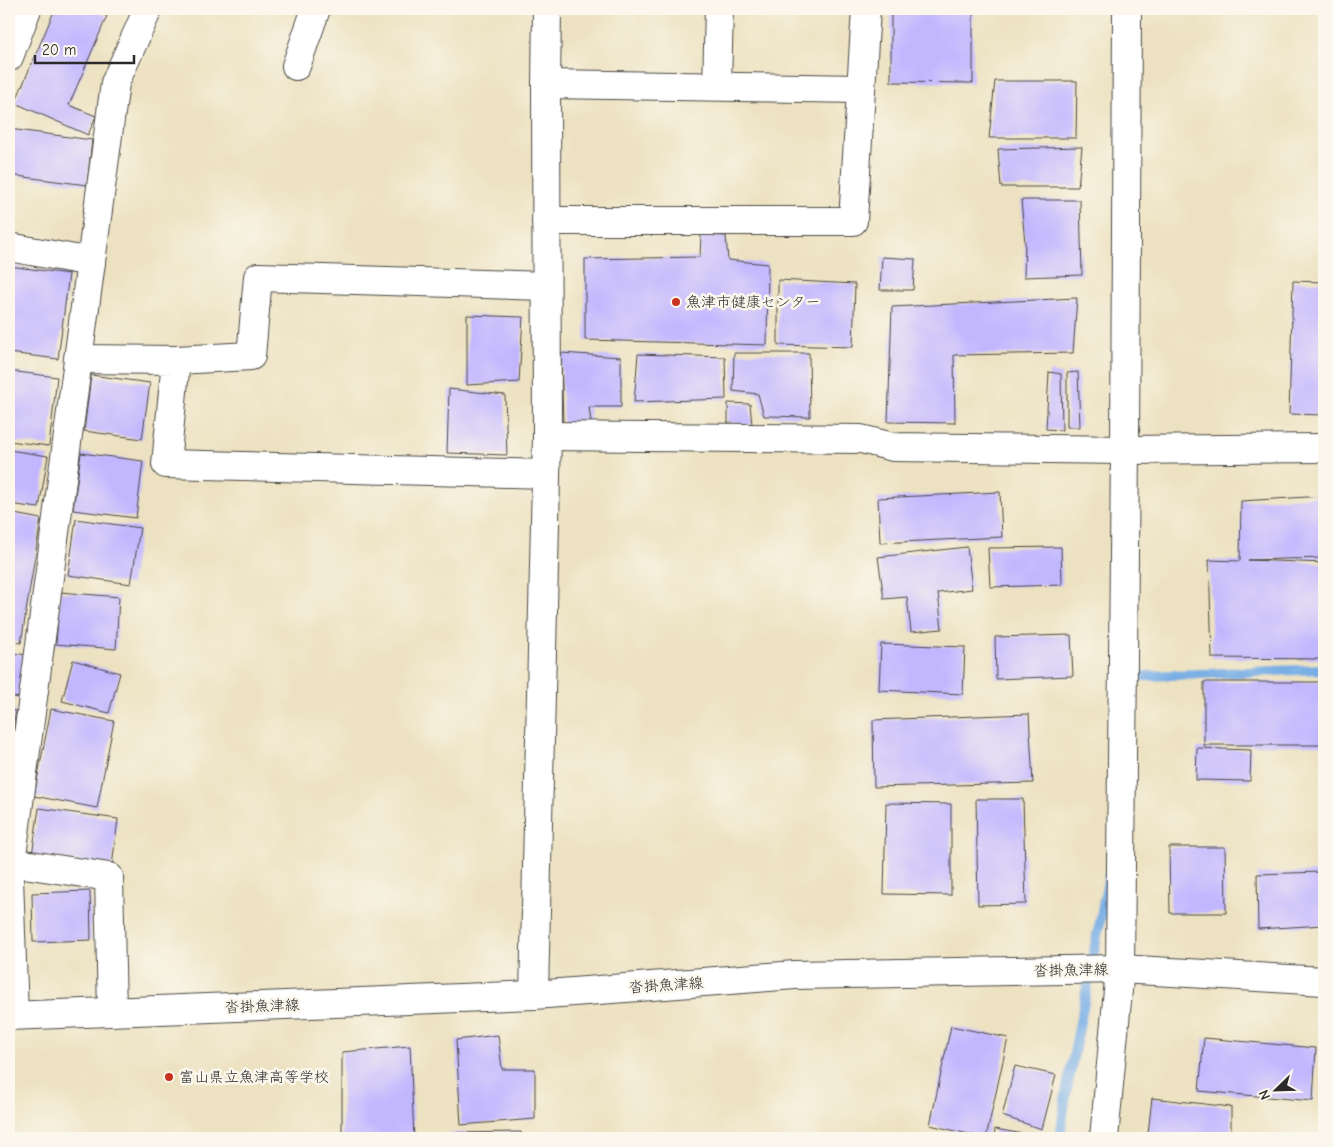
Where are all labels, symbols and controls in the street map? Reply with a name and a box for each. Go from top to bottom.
scale bar [35,32,134,64]
text: 20 m [42,41,76,59]
place label: 魚津市健康センター [686,293,820,311]
marker: 魚津市健康センター [670,296,682,308]
street label: 沓掛魚津線 [1033,960,1109,980]
street label: 沓掛魚津線 [628,973,704,997]
street label: 沓掛魚津線 [224,996,300,1016]
north arrow [1250,1064,1300,1114]
place label: 富山県立魚津高等学校 [179,1068,329,1086]
marker: 富山県立魚津高等学校 [163,1071,175,1083]
text: N [1255,1087,1274,1102]

